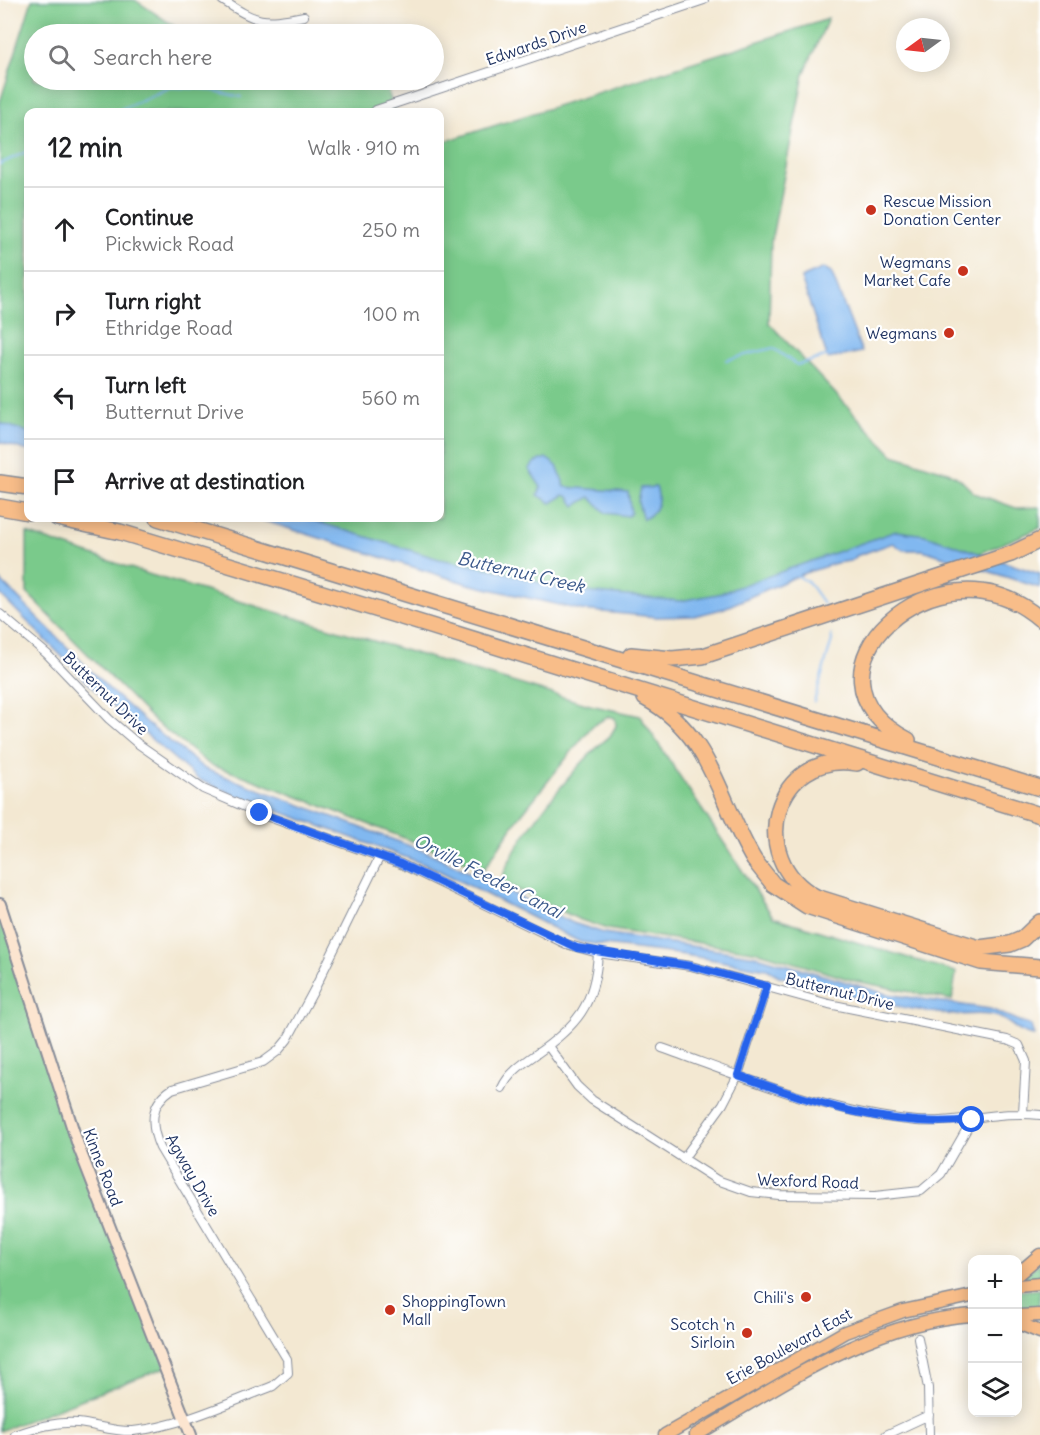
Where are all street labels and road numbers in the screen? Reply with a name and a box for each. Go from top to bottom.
street label: Edwards Drive [483,16,589,70]
street label: Butternut Drive [59,647,153,739]
street label: Butternut Drive [784,968,896,1014]
street label: Kinne Road [79,1125,127,1209]
street label: Agway Drive [161,1130,225,1220]
street label: Wexford Road [757,1169,859,1193]
street label: Erie Boulevard East [723,1303,856,1389]

